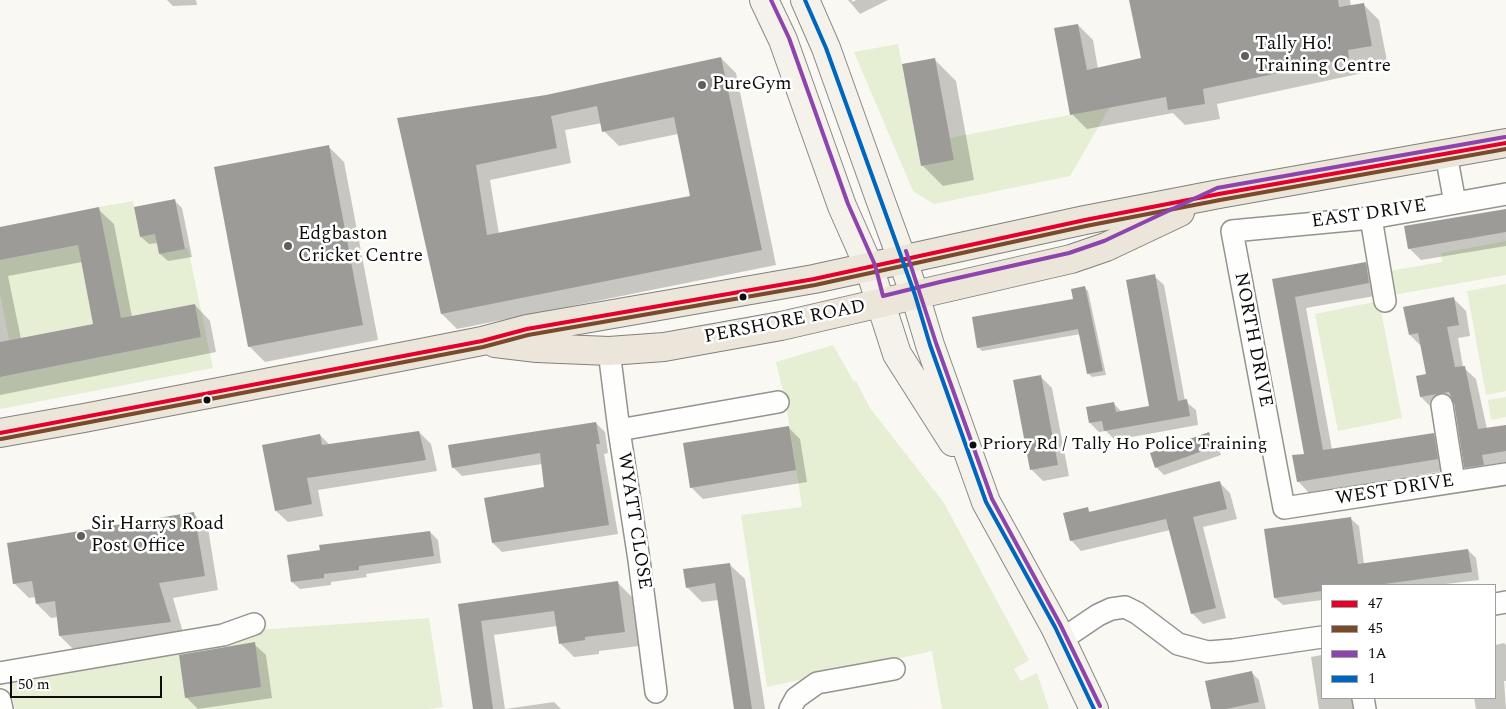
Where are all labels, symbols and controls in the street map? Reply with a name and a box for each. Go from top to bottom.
place label: Tally Ho! Training Centre [1255,34,1391,78]
marker: Tally Ho! Training Centre [1239,50,1251,62]
place label: PureGym [712,74,792,96]
marker: PureGym [696,79,708,91]
street label: EAST DRIVE [1310,196,1428,234]
place label: Edgbaston Cricket Centre [298,224,423,268]
marker: Edgbaston Cricket Centre [282,240,294,252]
street label: NORTH DRIVE [1228,271,1276,409]
unlabelled marker [738,292,748,302]
street label: PERSHORE ROAD [702,296,868,350]
unlabelled marker [202,395,212,405]
place label: Priory Rd / Tally Ho Police Training [982,434,1267,456]
marker: Priory Rd / Tally Ho Police Training [968,440,978,450]
street label: WYATT CLOSE [611,451,655,591]
street label: WEST DRIVE [1334,470,1456,512]
place label: Sir Harrys Road Post Office [91,514,224,558]
marker: Sir Harrys Road Post Office [75,530,87,542]
legend [1321,584,1496,699]
text: 47 [1368,592,1383,615]
text: 45 [1368,617,1383,640]
text: 1A [1368,642,1387,665]
scale bar [12,666,165,698]
text: 1 [1368,667,1376,690]
text: 50 m [18,673,50,696]

